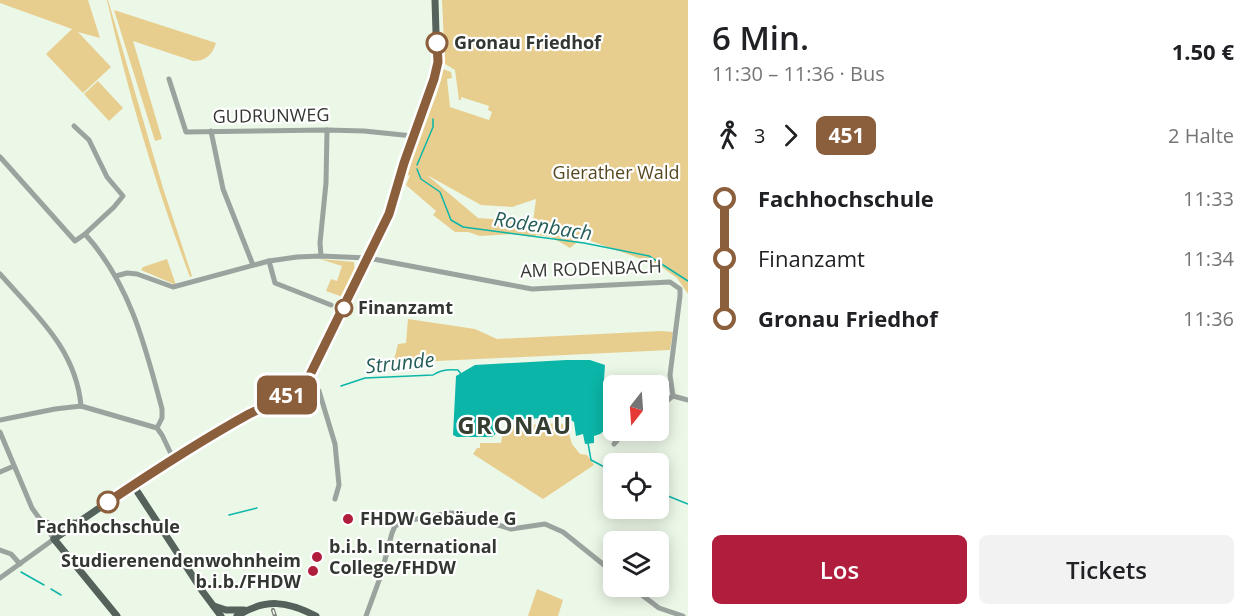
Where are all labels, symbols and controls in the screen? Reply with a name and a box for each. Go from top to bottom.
text: 6 Min. [712,15,809,60]
place label: Gronau Friedhof [454,30,602,54]
marker: Gronau Friedhof [426,32,448,54]
text: 1.50 € [1172,36,1234,66]
text: 11:30 – 11:36 · Bus [712,60,885,87]
street label: GUDRUNWEG [212,102,330,128]
icon: walk [712,119,745,152]
icon: forward [774,119,807,152]
text: 451 [828,121,864,149]
text: 3 [754,122,765,149]
text: 2 Halte [1168,122,1234,149]
park label: Gierather Wald [553,160,679,184]
text: Fachhochschule [758,183,934,213]
text: 11:33 [1183,185,1234,212]
water label: Rodenbach [492,204,594,247]
text: Finanzamt [758,243,865,273]
text: 11:34 [1183,245,1234,272]
street label: AM RODENBACH [520,254,662,282]
place label: Finanzamt [358,295,453,319]
marker: Finanzamt [335,299,353,317]
text: Gronau Friedhof [758,303,938,333]
text: 11:36 [1183,305,1234,332]
water label: Strunde [364,345,436,380]
north arrow [603,375,669,441]
map controls [603,375,669,597]
line badge: 451 [252,376,322,414]
text: 451 [269,381,305,409]
district label: GRONAU [457,408,573,441]
button: locate [603,453,669,519]
marker: Fachhochschule [97,491,119,513]
place label: FHDW Gebäude G [360,506,517,530]
marker: FHDW Gebäude G [341,512,355,526]
place label: Fachhochschule [36,514,180,538]
button: layers [603,531,669,597]
place label: b.i.b. International College/FHDW [329,534,497,579]
button: Los [712,535,967,604]
button: Tickets [979,535,1234,604]
place label: Studierenendenwohnheim b.i.b./FHDW [61,548,302,593]
marker: b.i.b. International College/FHDW [310,550,324,564]
marker: Studierenendenwohnheim b.i.b./FHDW [306,564,320,578]

